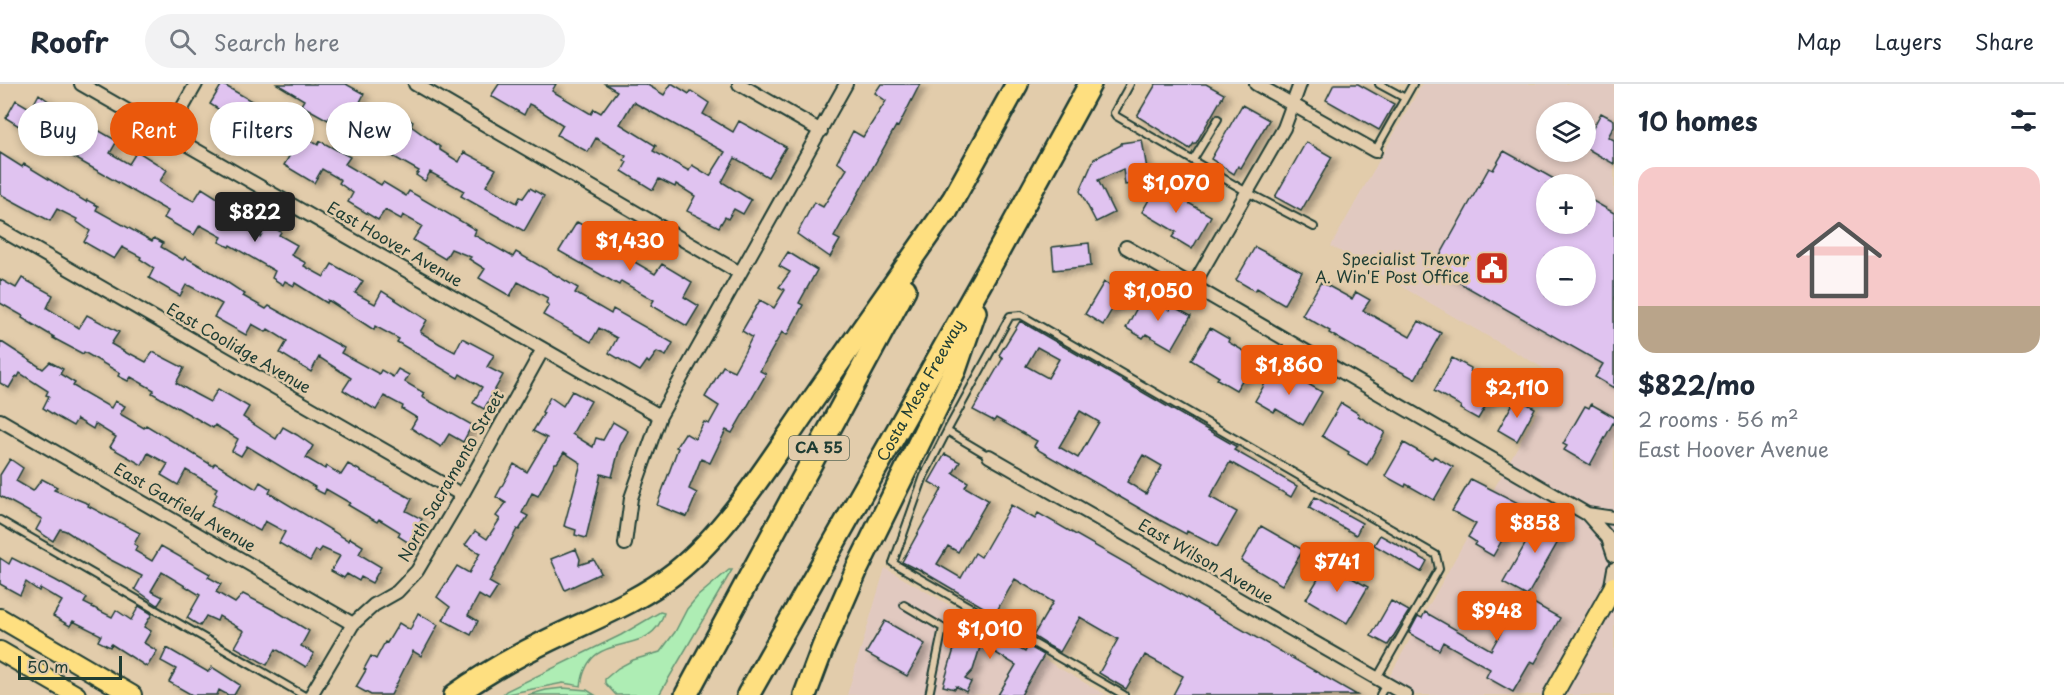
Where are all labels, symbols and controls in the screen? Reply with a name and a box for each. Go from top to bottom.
search box [145,14,565,68]
text: Roofr [30,20,109,63]
icon: search [166,25,199,58]
text: Search here [214,25,339,58]
text: Map [1797,25,1841,57]
text: Layers [1874,25,1942,57]
text: Share [1975,25,2034,57]
text: 10 homes [1638,101,1758,140]
chip: Buy [18,102,98,156]
chip: Rent [110,102,198,156]
chip: Filters [210,102,314,156]
chip: New [326,102,412,156]
map controls [1536,102,1596,306]
button: layers [1536,102,1596,162]
icon: filters [2007,104,2040,137]
pin: $1,070 [1127,163,1225,214]
text: $1,070 [1142,167,1210,197]
button: + [1536,174,1596,234]
pin: $822 [219,192,291,243]
street label: East Hoover Avenue [323,195,468,292]
text: $822 [229,196,281,226]
icon: home [1785,206,1893,314]
pin: $1,430 [581,221,679,272]
text: $1,430 [596,225,664,255]
place label: Specialist Trevor A. Win'E Post Office [1315,246,1470,288]
button: − [1536,246,1596,306]
public building icon: Specialist Trevor A. Win'E Post Office [1474,250,1510,286]
pin: $1,050 [1109,271,1207,322]
text: $1,050 [1123,275,1193,305]
street label: East Coolidge Avenue [163,296,316,398]
street label: Costa Mesa Freeway [870,314,969,465]
pin: $1,860 [1240,345,1338,396]
text: $1,860 [1255,349,1323,379]
text: $822/mo [1638,365,1755,404]
pin: $2,110 [1468,368,1566,419]
text: $2,110 [1485,372,1549,402]
street label: North Sacramento Street [391,385,509,566]
text: 2 rooms · 56 m² [1638,404,1799,434]
text: East Hoover Avenue [1638,434,1829,464]
road number: CA 55 [789,436,849,460]
street label: East Garfield Avenue [110,456,261,557]
pin: $858 [1499,503,1571,554]
text: $858 [1510,507,1560,537]
street label: East Wilson Avenue [1135,512,1278,609]
pin: $741 [1301,542,1373,593]
text: $741 [1314,546,1360,576]
pin: $948 [1461,591,1533,642]
text: $948 [1471,595,1523,625]
pin: $1,010 [941,609,1039,660]
text: $1,010 [957,613,1023,643]
scale bar [18,653,122,680]
text: 50 m [27,654,68,678]

